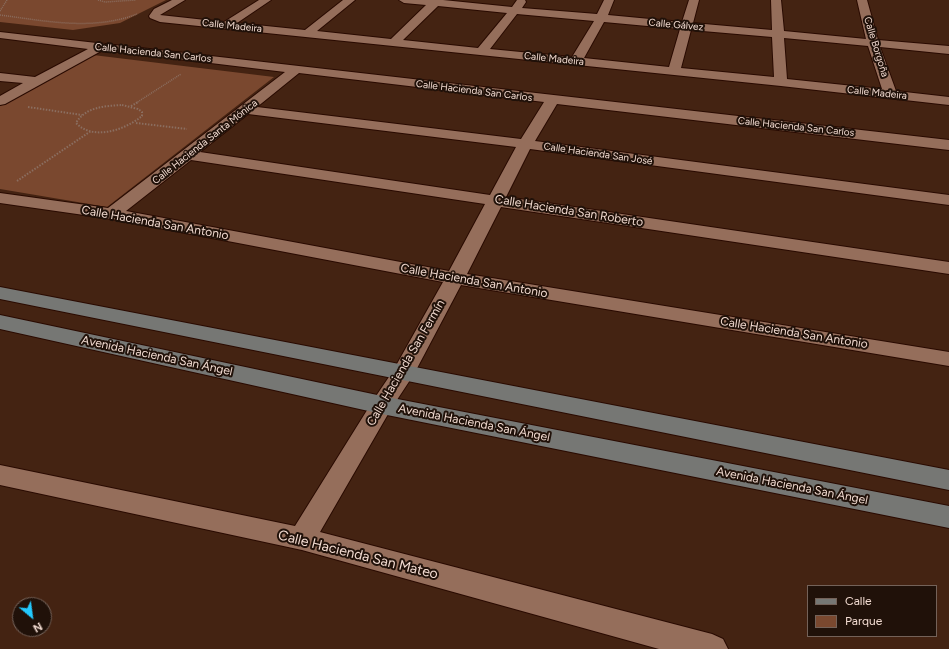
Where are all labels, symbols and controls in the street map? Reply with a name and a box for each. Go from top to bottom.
street label: Calle Borgoña [861,15,891,79]
street label: Calle Madeira [201,17,263,35]
street label: Calle Gálvez [648,17,704,33]
street label: Calle Hacienda San Carlos [94,41,212,65]
street label: Calle Madeira [523,50,585,68]
street label: Calle Hacienda San Carlos [415,78,533,104]
street label: Calle Madeira [846,84,908,102]
street label: Calle Hacienda Santa Mónica [150,97,260,187]
street label: Calle Hacienda San Carlos [737,115,855,139]
street label: Calle Hacienda San José [543,140,653,168]
street label: Calle Hacienda San Roberto [494,192,644,230]
street label: Calle Hacienda San Antonio [80,203,230,243]
street label: Calle Hacienda San Antonio [399,261,549,301]
street label: Calle Hacienda San Fermín [364,297,448,429]
street label: Calle Hacienda San Antonio [719,314,869,352]
street label: Avenida Hacienda San Ángel [80,333,234,379]
street label: Avenida Hacienda San Ángel [397,401,551,445]
street label: Avenida Hacienda San Ángel [715,464,869,508]
street label: Calle Hacienda San Mateo [276,527,440,583]
legend [807,585,937,637]
text: Calle [845,594,872,608]
north arrow [12,597,52,637]
text: Parque [845,614,882,628]
text: N [31,619,44,635]

